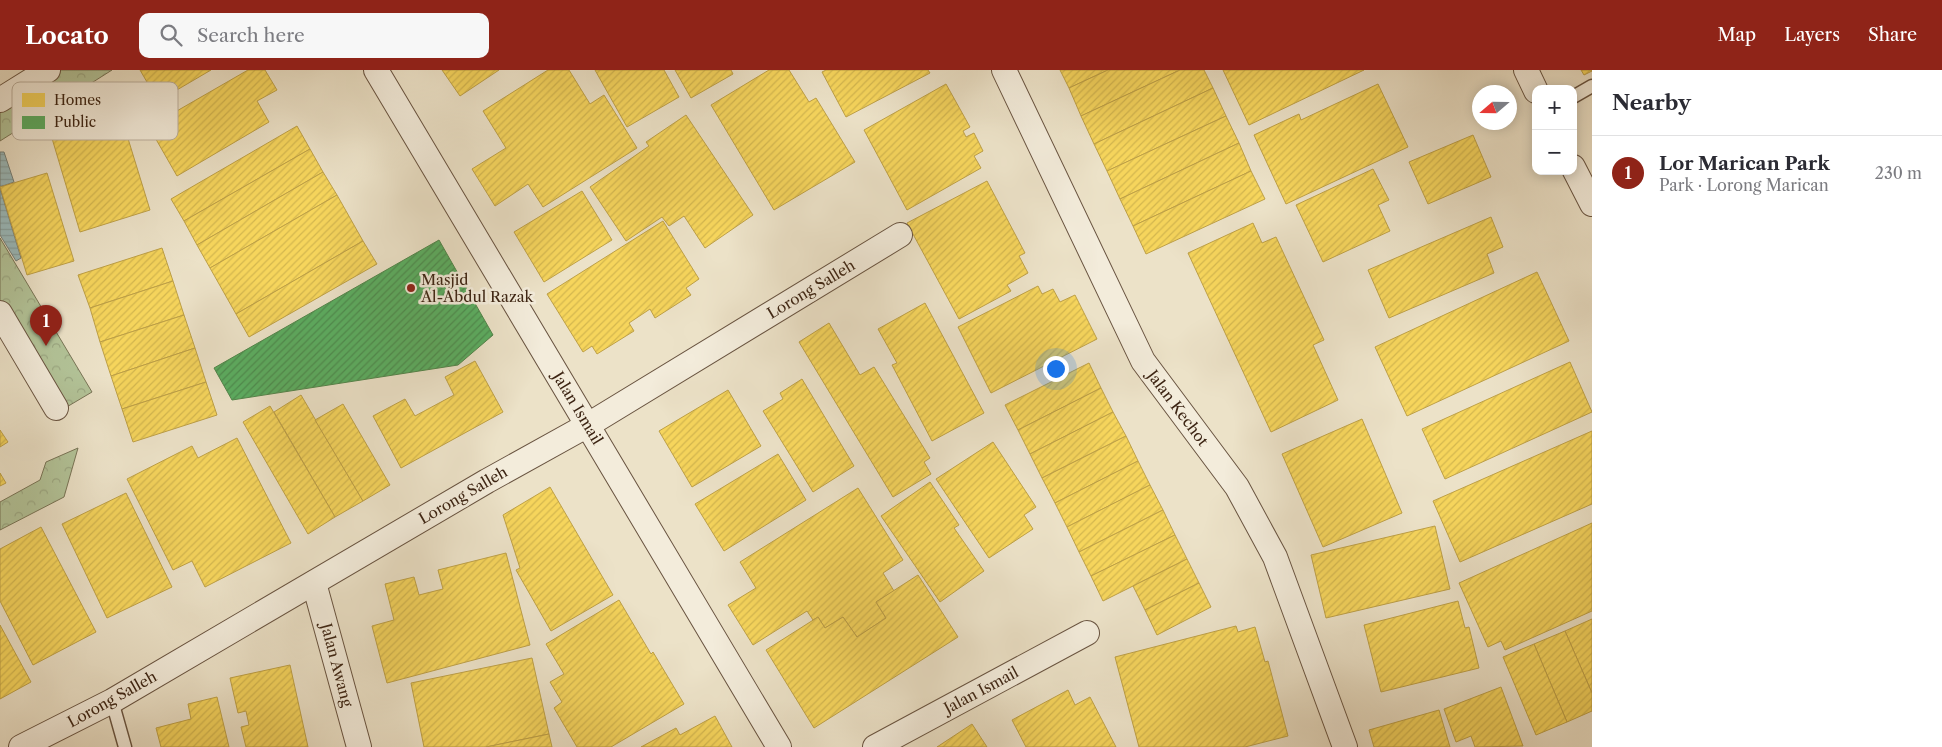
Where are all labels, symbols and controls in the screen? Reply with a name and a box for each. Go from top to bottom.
search box [139,13,489,58]
text: Locato [25,21,109,50]
icon: search [157,21,185,49]
text: Search here [197,24,305,47]
text: Map [1718,24,1756,46]
text: Layers [1784,24,1840,46]
text: Share [1868,24,1917,46]
legend [12,82,178,140]
north arrow [1472,85,1517,130]
map controls [1532,85,1577,175]
button: + [1532,85,1577,130]
text: Nearby [1612,90,1691,115]
text: Homes [54,91,101,109]
text: Public [54,113,96,131]
button: − [1532,130,1577,175]
text: Lor Marican Park [1659,152,1830,175]
text: 1 [1624,163,1632,183]
text: 230 m [1875,163,1922,183]
text: Park · Lorong Marican [1659,175,1829,195]
street label: Lorong Salleh [764,255,859,323]
place label: Masjid Al-Abdul Razak [420,270,535,306]
marker: Masjid Al-Abdul Razak [405,282,417,294]
pin: 1 [30,305,62,346]
your location [1043,356,1069,382]
street label: Jalan Kechot [1142,365,1213,450]
street label: Jalan Ismail [548,366,607,448]
street label: Lorong Salleh [415,462,511,528]
street label: Jalan Awang [316,619,357,709]
street label: Jalan Ismail [939,662,1022,719]
street label: Lorong Salleh [64,666,161,731]

